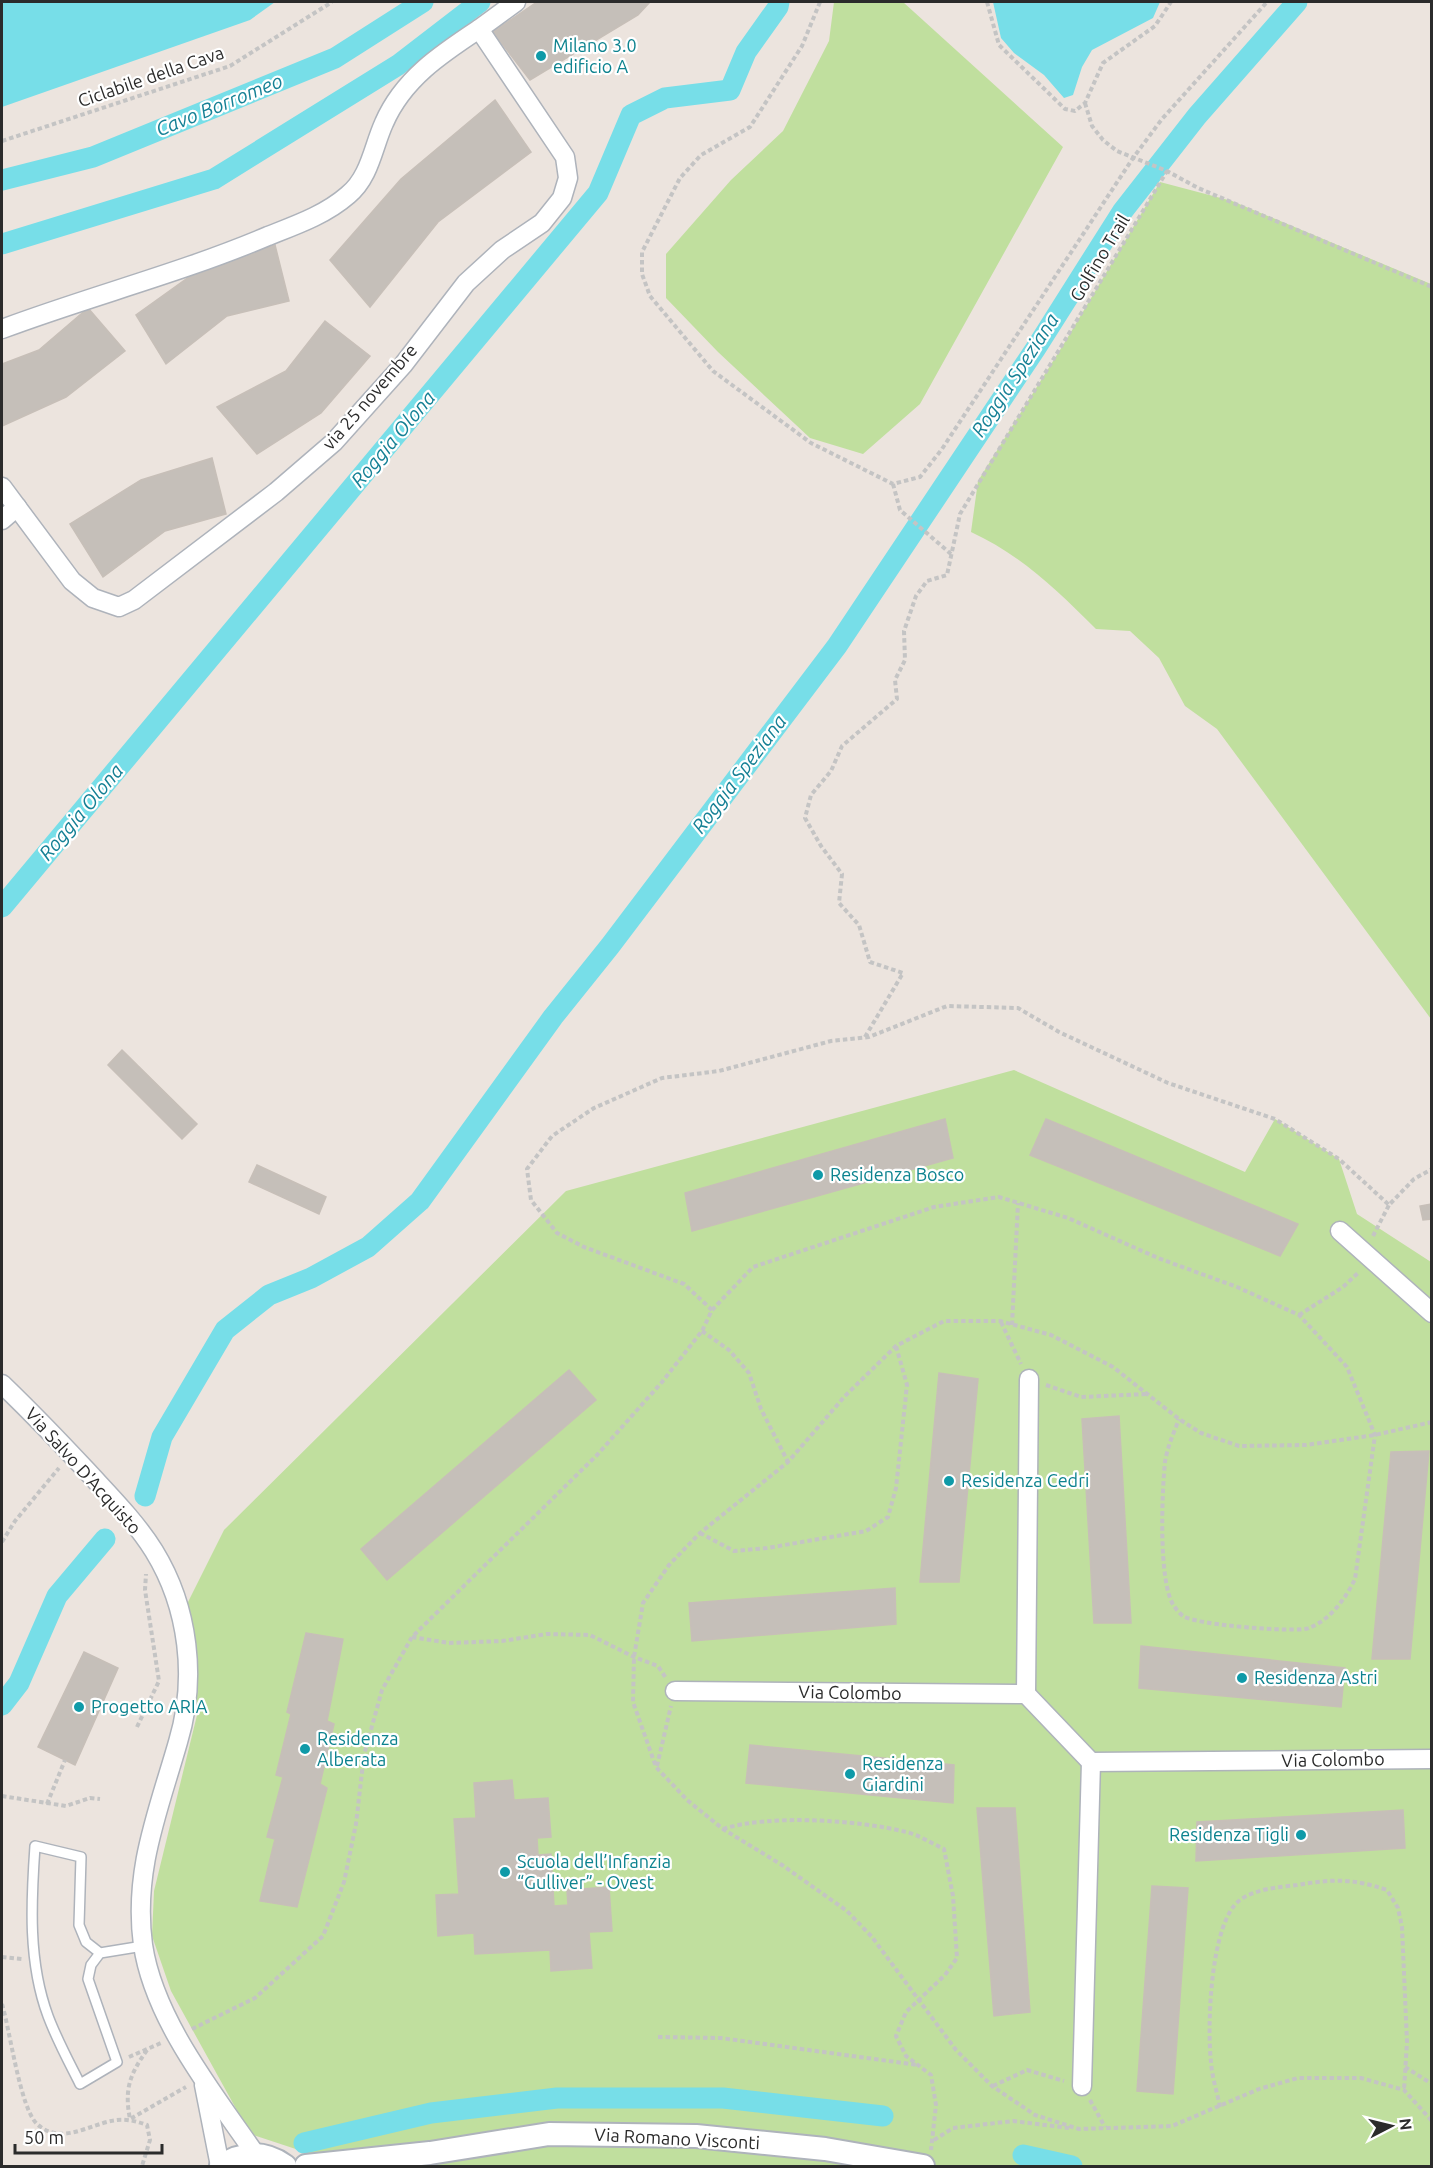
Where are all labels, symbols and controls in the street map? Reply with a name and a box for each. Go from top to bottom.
place label: Milano 3.0 edificio A [553,35,637,76]
street label: Ciclabile della Cava [75,42,226,110]
marker: Milano 3.0 edificio A [534,49,548,63]
water label: Cavo Borromeo [152,69,286,140]
street label: Golfino Trail [1065,210,1133,305]
water label: Roggia Speziana [966,309,1063,441]
street label: via 25 novembre [318,340,420,453]
water label: Roggia Olona [346,386,440,491]
water label: Roggia Speziana [687,710,791,838]
water label: Roggia Olona [34,759,128,864]
place label: Residenza Bosco [830,1164,964,1184]
marker: Residenza Bosco [811,1168,825,1182]
street label: Via Salvo D'Acquisto [22,1403,146,1538]
place label: Residenza Cedri [961,1470,1089,1490]
marker: Residenza Cedri [942,1474,956,1488]
place label: Residenza Astri [1254,1667,1378,1687]
marker: Residenza Astri [1235,1671,1249,1685]
street label: Via Colombo [798,1681,902,1703]
place label: Progetto ARIA [91,1696,208,1716]
marker: Progetto ARIA [72,1700,86,1714]
place label: Residenza Alberata [317,1728,399,1769]
marker: Residenza Alberata [298,1742,312,1756]
street label: Via Colombo [1281,1748,1385,1770]
place label: Residenza Giardini [862,1753,944,1794]
marker: Residenza Giardini [843,1767,857,1781]
place label: Residenza Tigli [1169,1824,1289,1844]
marker: Residenza Tigli [1294,1828,1308,1842]
place label: Scuola dell’Infanzia “Gulliver” - Ovest [517,1851,671,1892]
marker: Scuola dell’Infanzia “Gulliver” - Ovest [498,1865,512,1879]
north arrow [1361,2096,1421,2156]
scale bar [15,2117,162,2155]
text: N [1396,2117,1416,2131]
street label: Via Romano Visconti [594,2124,760,2152]
text: 50 m [24,2127,64,2147]

